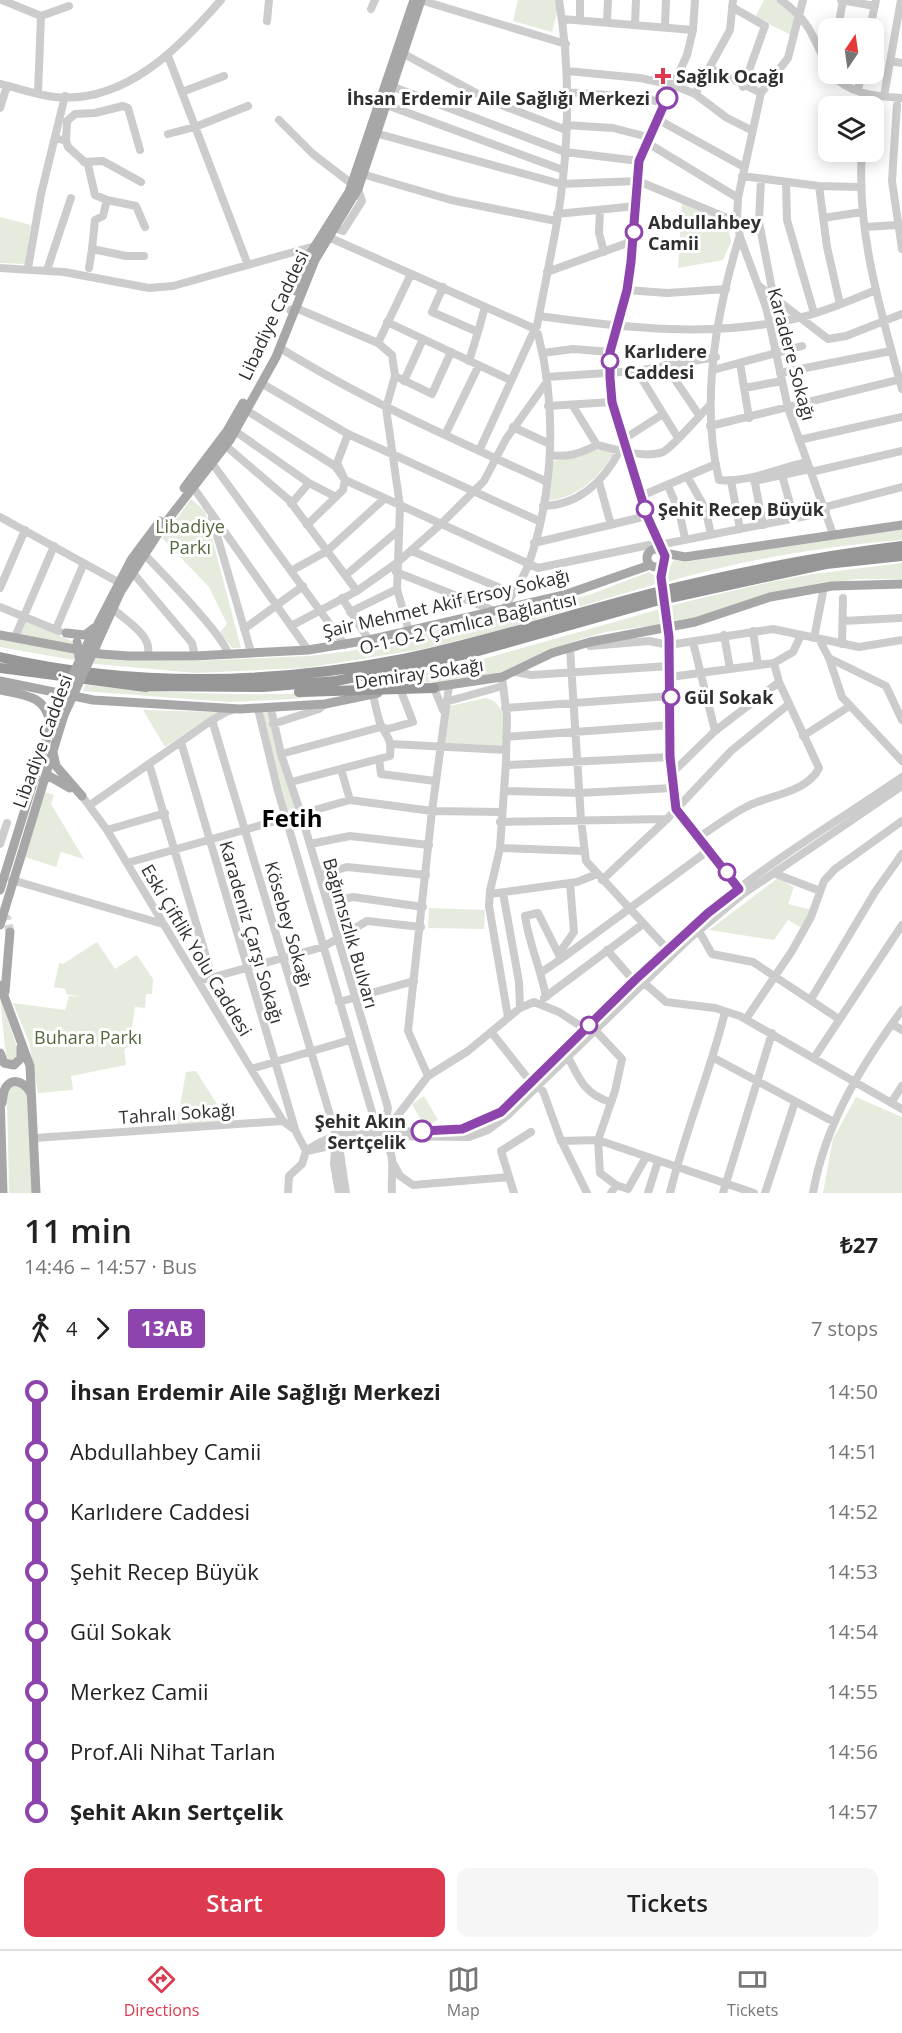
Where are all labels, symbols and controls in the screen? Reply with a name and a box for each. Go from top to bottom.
north arrow [818,18,884,84]
map controls [818,18,884,162]
place label: Sağlık Ocağı [676,64,784,88]
marker: Sağlık Ocağı [654,67,672,85]
place label: İhsan Erdemir Aile Sağlığı Merkezi [347,86,650,110]
marker: İhsan Erdemir Aile Sağlığı Merkezi [656,87,678,109]
button: layers [818,96,884,162]
place label: Abdullahbey Camii [648,210,762,255]
marker: Abdullahbey Camii [625,223,643,241]
street label: Libadiye Caddesi [232,246,314,384]
street label: Karadere Sokağı [763,285,821,423]
place label: Karlıdere Caddesi [624,339,707,384]
marker: Karlıdere Caddesi [601,352,619,370]
place label: Şehit Recep Büyük [658,497,825,521]
marker: Şehit Recep Büyük [636,500,654,518]
park label: Libadiye Parkı [155,514,225,559]
street label: Şair Mehmet Akif Ersoy Sokağı [320,563,572,643]
street label: O-1-O-2 Çamlıca Bağlantısı [357,586,579,660]
street label: Demiray Sokağı [353,652,485,694]
street label: Libadiye Caddesi [7,671,77,811]
place label: Gül Sokak [684,685,774,709]
marker: Gül Sokak [662,688,680,706]
district label: Fetih [262,801,322,834]
street label: Karadeniz Çarşı Sokağı [214,838,290,1026]
street label: Bağımsızlık Bulvarı [318,855,384,1011]
street label: Kösebey Sokağı [260,858,318,990]
street label: Eski Çiftlik Yolu Caddesi [136,860,258,1040]
unlabelled marker [718,863,736,881]
unlabelled marker [580,1016,598,1034]
park label: Buhara Parkı [34,1025,142,1049]
street label: Tahralı Sokağı [118,1097,236,1129]
place label: Şehit Akın Sertçelik [315,1109,407,1154]
marker: Şehit Akın Sertçelik [411,1120,433,1142]
text: 11 min [24,1208,132,1253]
text: ₺27 [840,1229,878,1259]
text: 14:46 – 14:57 · Bus [24,1253,197,1280]
icon: walk [24,1312,57,1345]
icon: forward [86,1312,119,1345]
text: 13AB [140,1314,193,1342]
text: 4 [66,1315,77,1342]
text: 7 stops [811,1315,878,1342]
text: İhsan Erdemir Aile Sağlığı Merkezi [70,1376,441,1406]
text: 14:50 [827,1378,878,1405]
text: Abdullahbey Camii [70,1436,261,1466]
text: 14:51 [827,1438,878,1465]
text: Karlıdere Caddesi [70,1496,250,1526]
text: 14:52 [827,1498,878,1525]
text: Şehit Recep Büyük [70,1556,259,1586]
text: 14:53 [827,1558,878,1585]
text: Gül Sokak [70,1616,171,1646]
text: 14:54 [827,1618,878,1645]
text: Merkez Camii [70,1676,209,1706]
text: 14:55 [827,1678,878,1705]
text: Prof.Ali Nihat Tarlan [70,1736,275,1766]
text: 14:56 [827,1738,878,1765]
text: Şehit Akın Sertçelik [70,1796,283,1826]
text: 14:57 [827,1798,878,1825]
button: Start [24,1868,445,1937]
button: Tickets [457,1868,878,1937]
tab: Directions [124,1963,199,2021]
tab: Map [447,1963,480,2021]
tab: Tickets [727,1963,778,2021]

